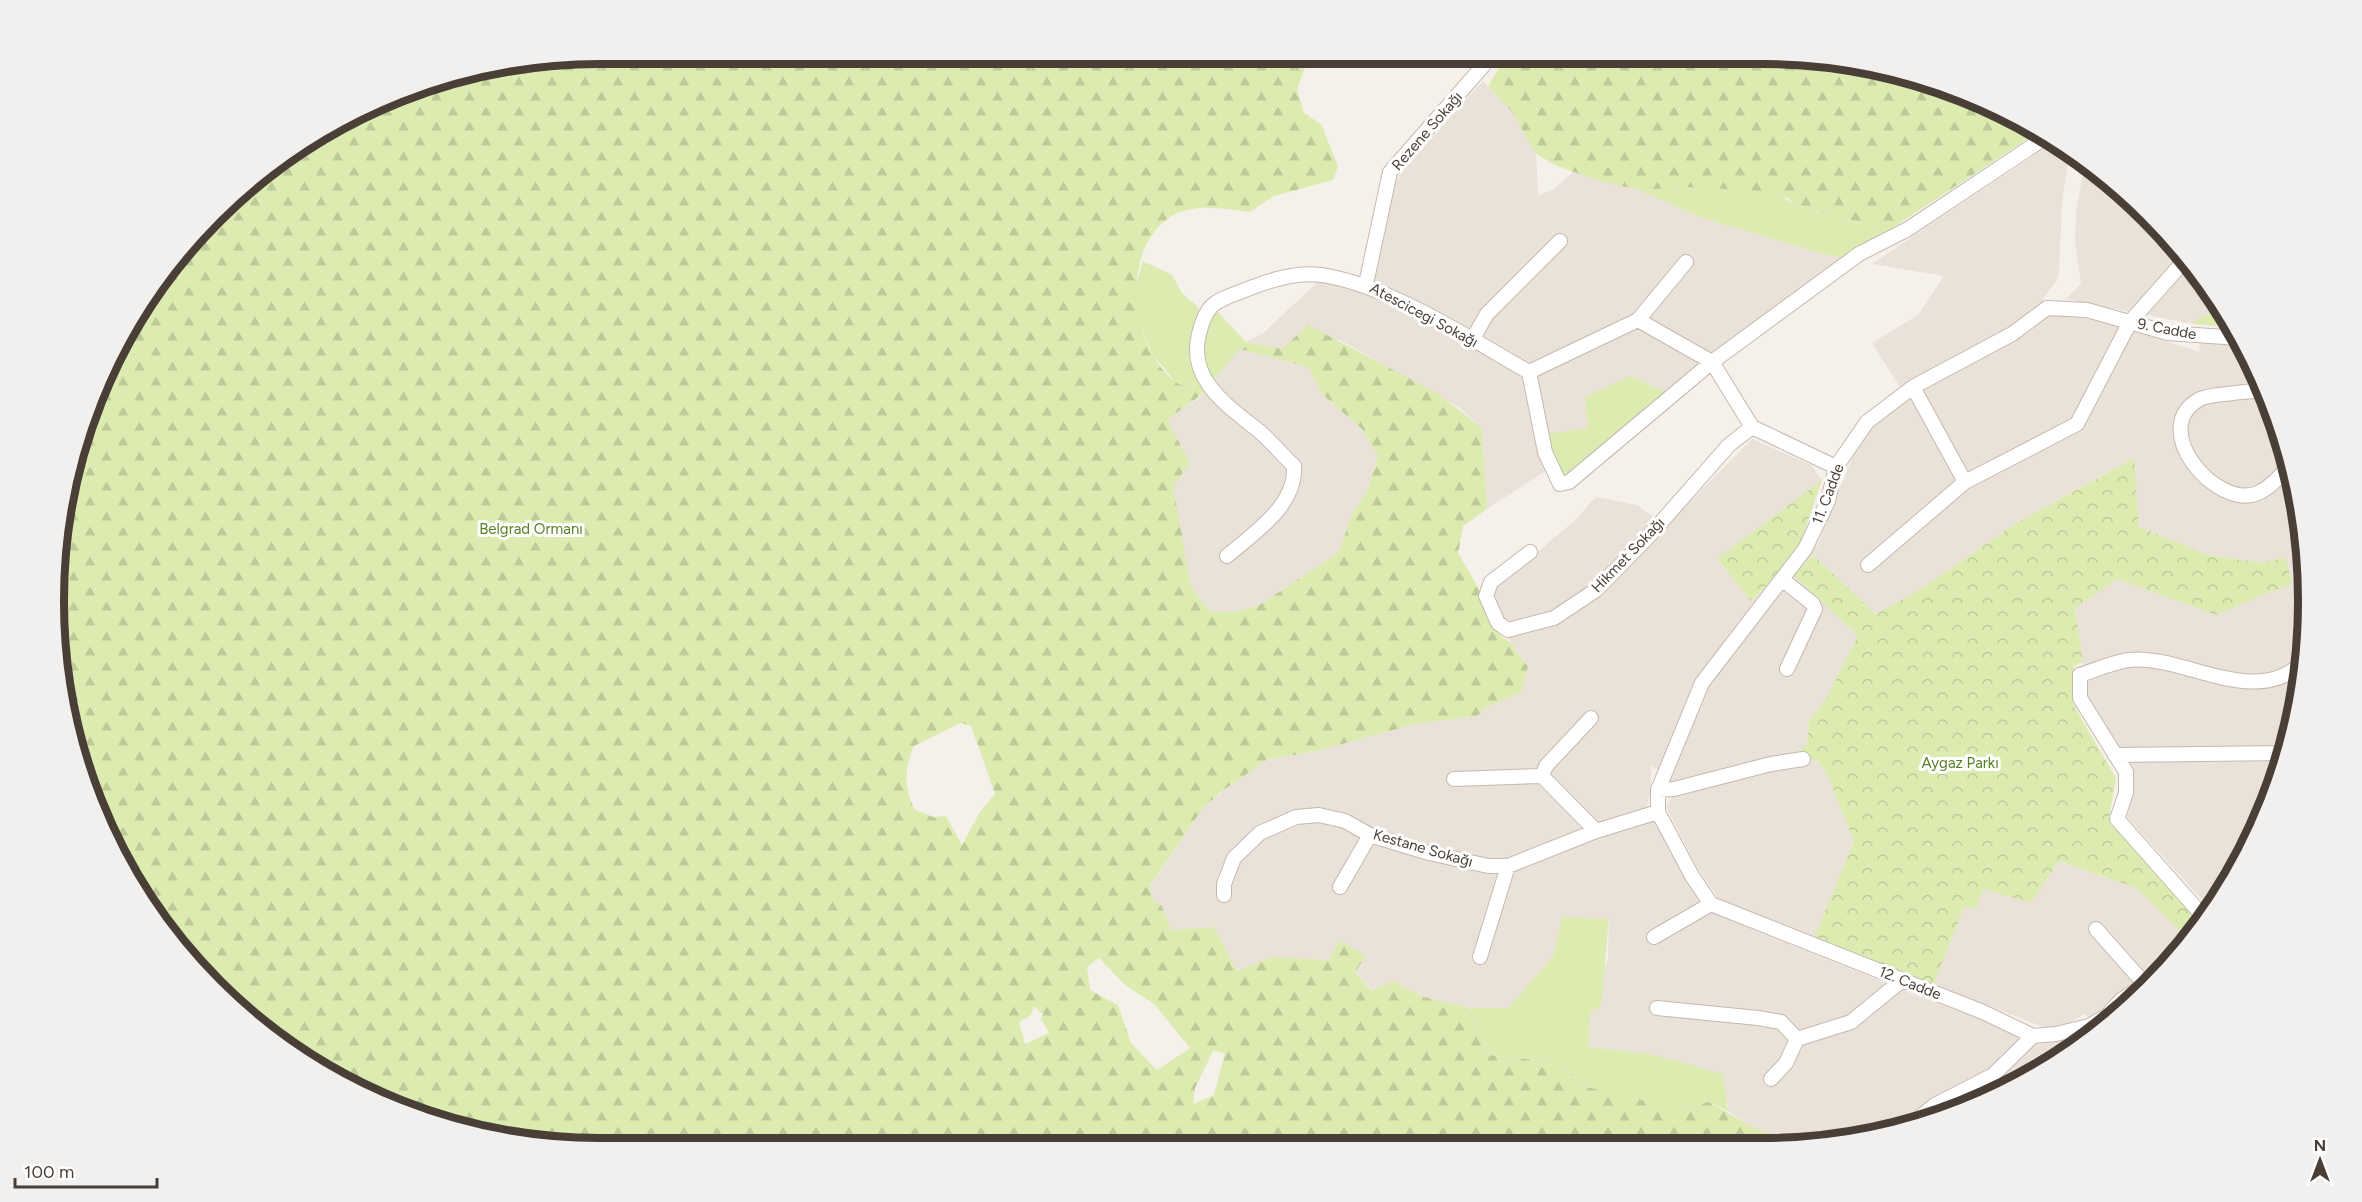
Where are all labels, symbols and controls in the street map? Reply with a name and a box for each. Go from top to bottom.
street label: Rezene Sokağı [1388,88,1466,174]
street label: Atescicegi Sokağı [1367,279,1481,351]
street label: 9. Cadde [2136,314,2198,344]
street label: 11. Cadde [1808,461,1848,527]
street label: Hikmet Sokağı [1588,514,1668,596]
park label: Belgrad Ormanı [479,520,583,538]
park label: Aygaz Parkı [1921,754,1999,772]
street label: Kestane Sokağı [1371,825,1475,871]
street label: 12. Cadde [1876,962,1944,1004]
north arrow [2290,1130,2350,1190]
text: N [2314,1136,2326,1155]
scale bar [15,1151,158,1189]
text: 100 m [24,1161,74,1183]

